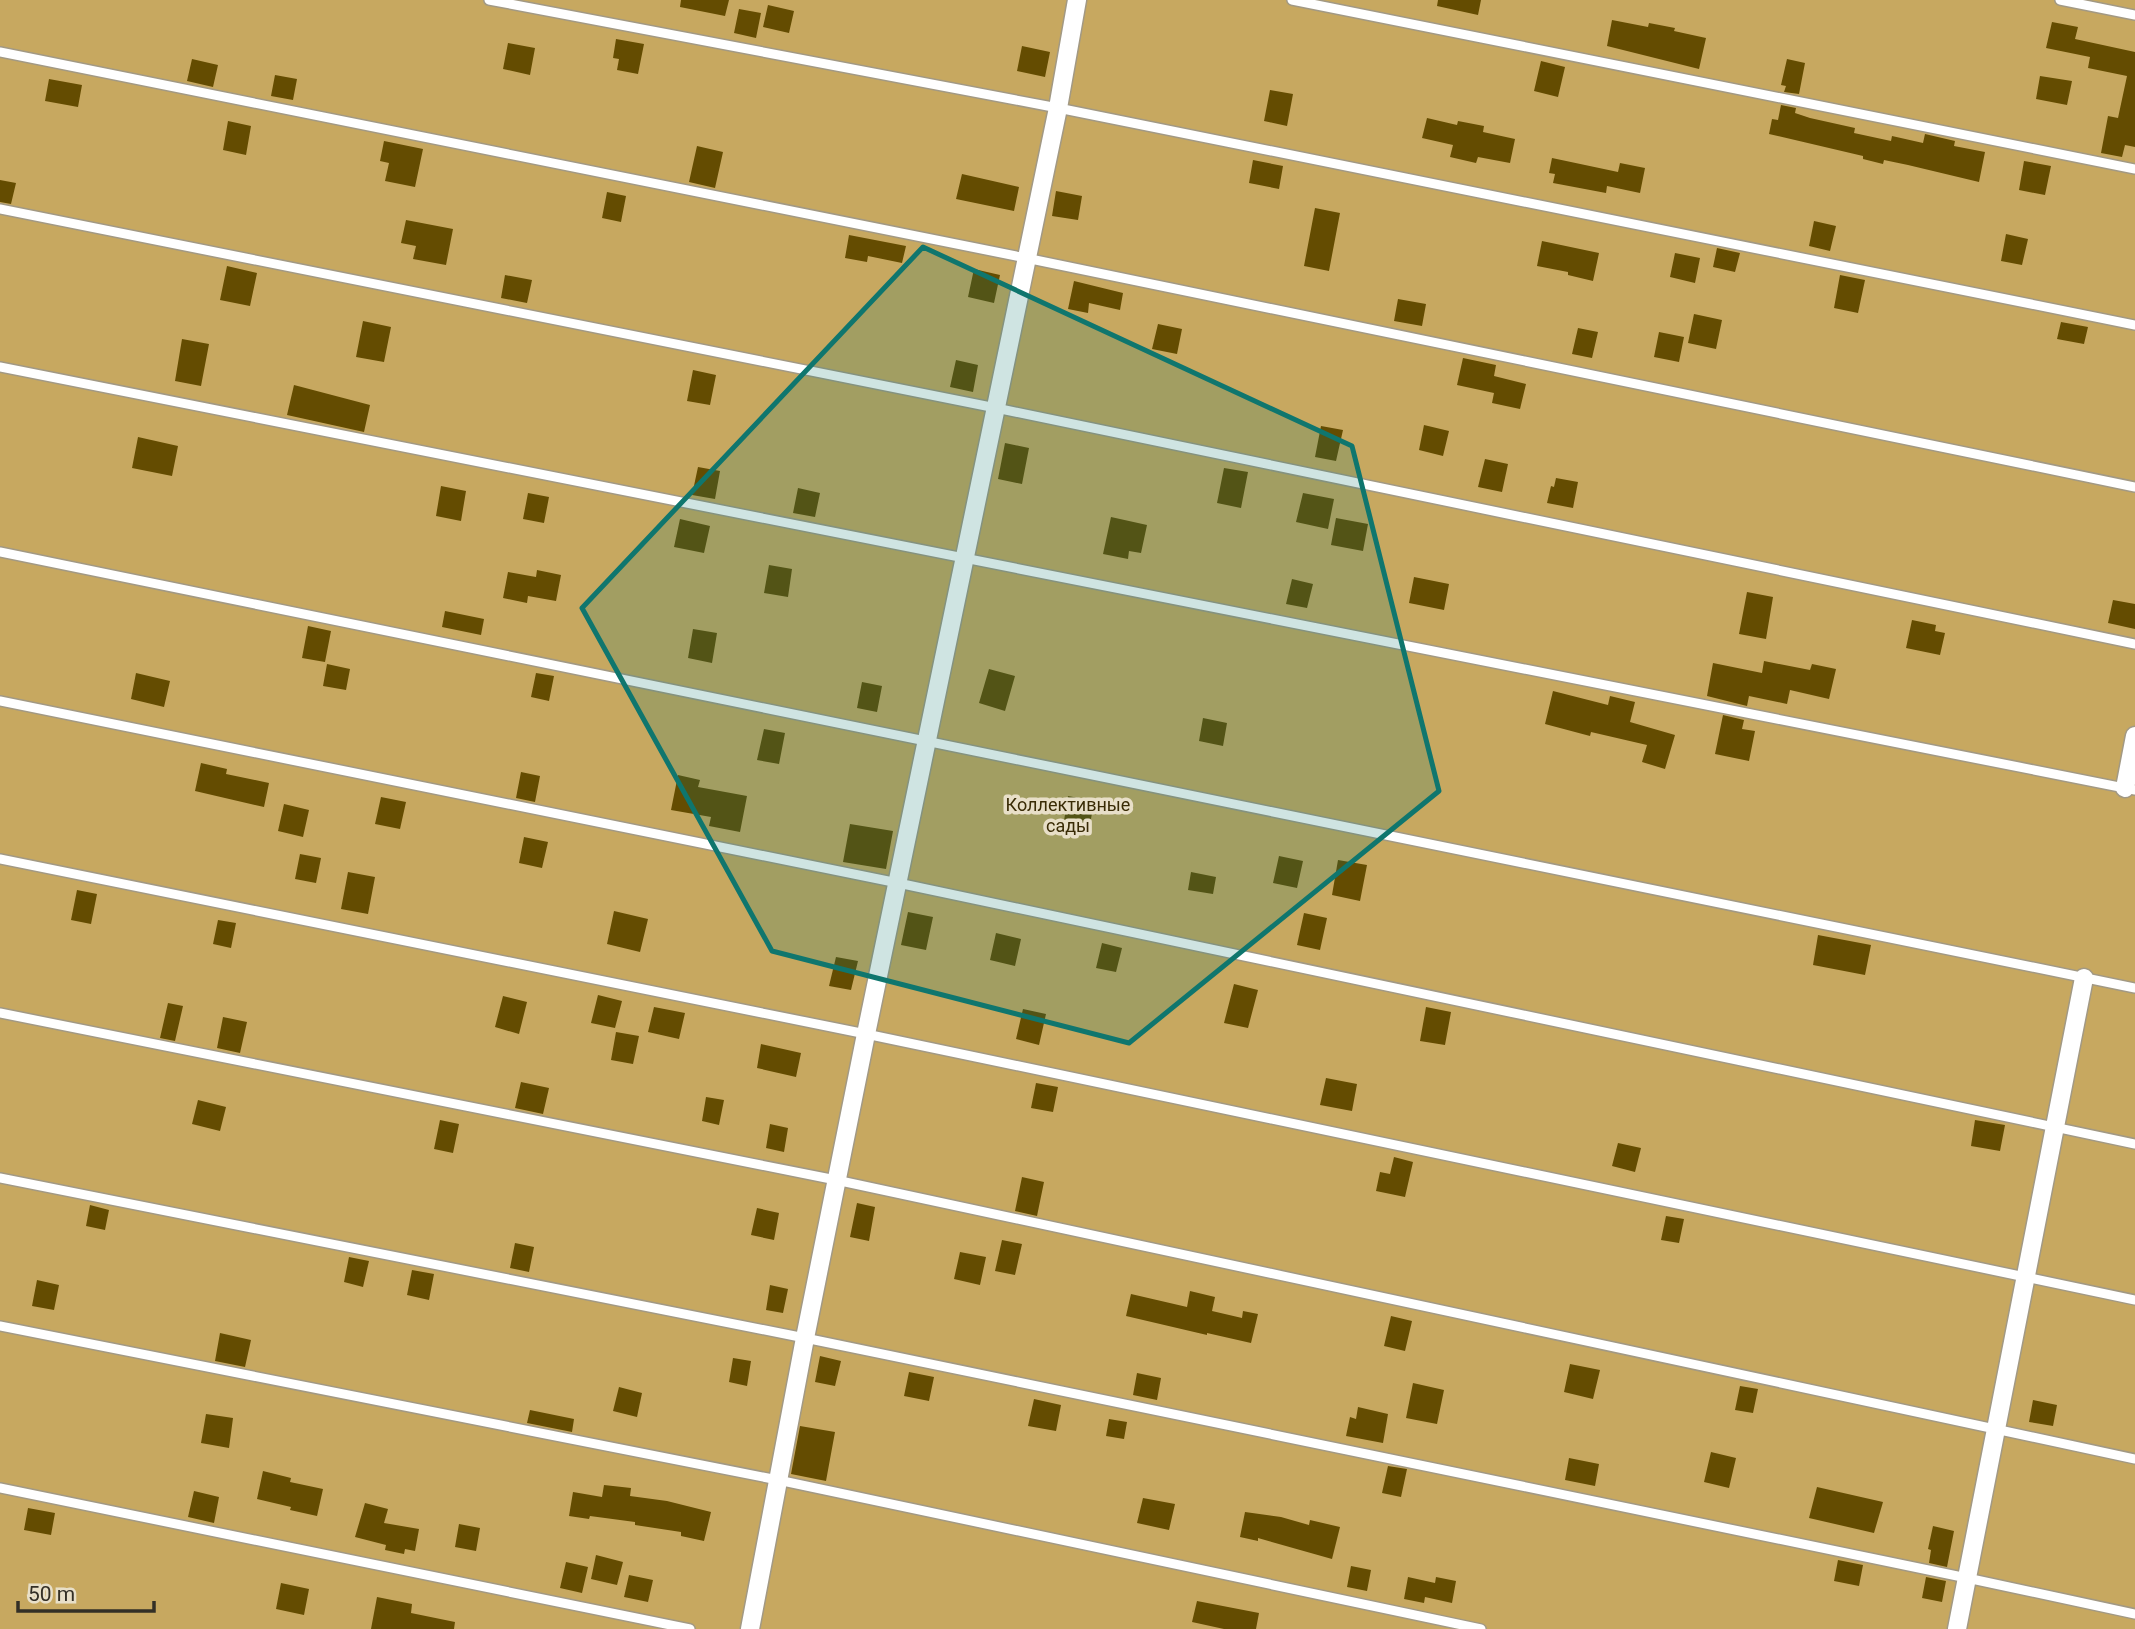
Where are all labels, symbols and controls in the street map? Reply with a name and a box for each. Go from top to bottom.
park label: Коллективные сады [1006,794,1130,836]
scale bar [18,1570,154,1614]
text: 50 m [28,1582,75,1606]

